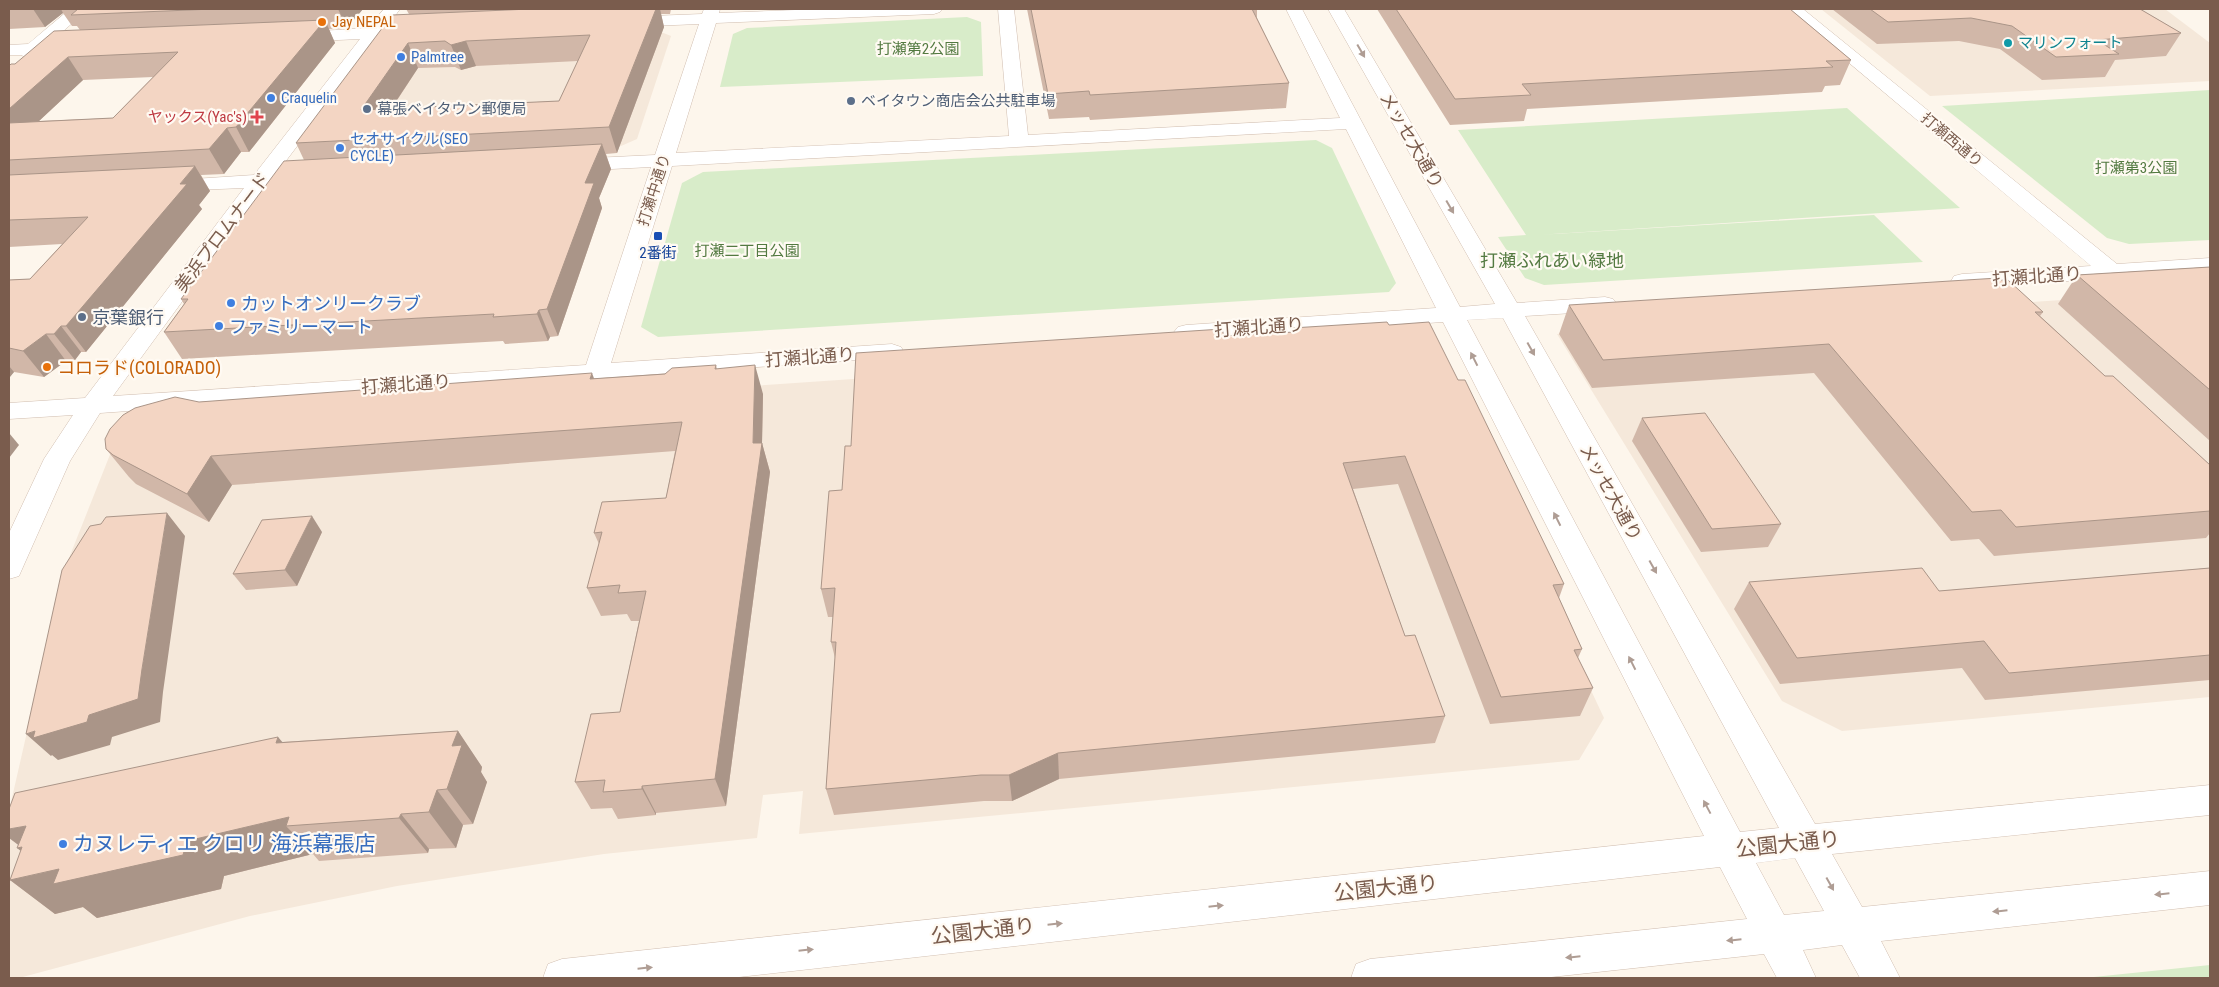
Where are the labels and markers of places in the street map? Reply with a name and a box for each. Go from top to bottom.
place label: Jay NEPAL [332,13,396,31]
marker: Jay NEPAL [316,16,328,28]
place label: マリンフォート [2018,34,2123,52]
marker: マリンフォート [2002,37,2014,49]
place label: Palmtree [411,48,464,66]
marker: Palmtree [395,51,407,63]
place label: Craquelin [281,89,337,107]
marker: Craquelin [265,92,277,104]
place label: ベイタウン商店会公共駐車場 [861,92,1055,110]
marker: ベイタウン商店会公共駐車場 [845,95,857,107]
place label: 幕張ベイタウン郵便局 [377,100,526,118]
marker: 幕張ベイタウン郵便局 [361,103,373,115]
place label: ヤックス(Yac's) [148,108,247,126]
marker: ヤックス(Yac's) [251,111,263,123]
place label: セオサイクル(SEO CYCLE) [350,130,468,165]
marker: セオサイクル(SEO CYCLE) [334,142,346,154]
marker: 2番街 [652,230,664,242]
place label: 2番街 [639,244,677,262]
place label: カットオンリークラブ [241,293,421,314]
marker: カットオンリークラブ [225,297,237,309]
place label: 京葉銀行 [92,307,164,328]
marker: 京葉銀行 [76,311,88,323]
place label: ファミリーマート [229,316,373,337]
marker: ファミリーマート [213,320,225,332]
place label: コロラド(COLORADO) [57,357,221,379]
marker: コロラド(COLORADO) [41,361,53,373]
place label: カヌレティエ クロリ 海浜幕張店 [73,832,375,856]
marker: カヌレティエ クロリ 海浜幕張店 [57,838,69,850]

